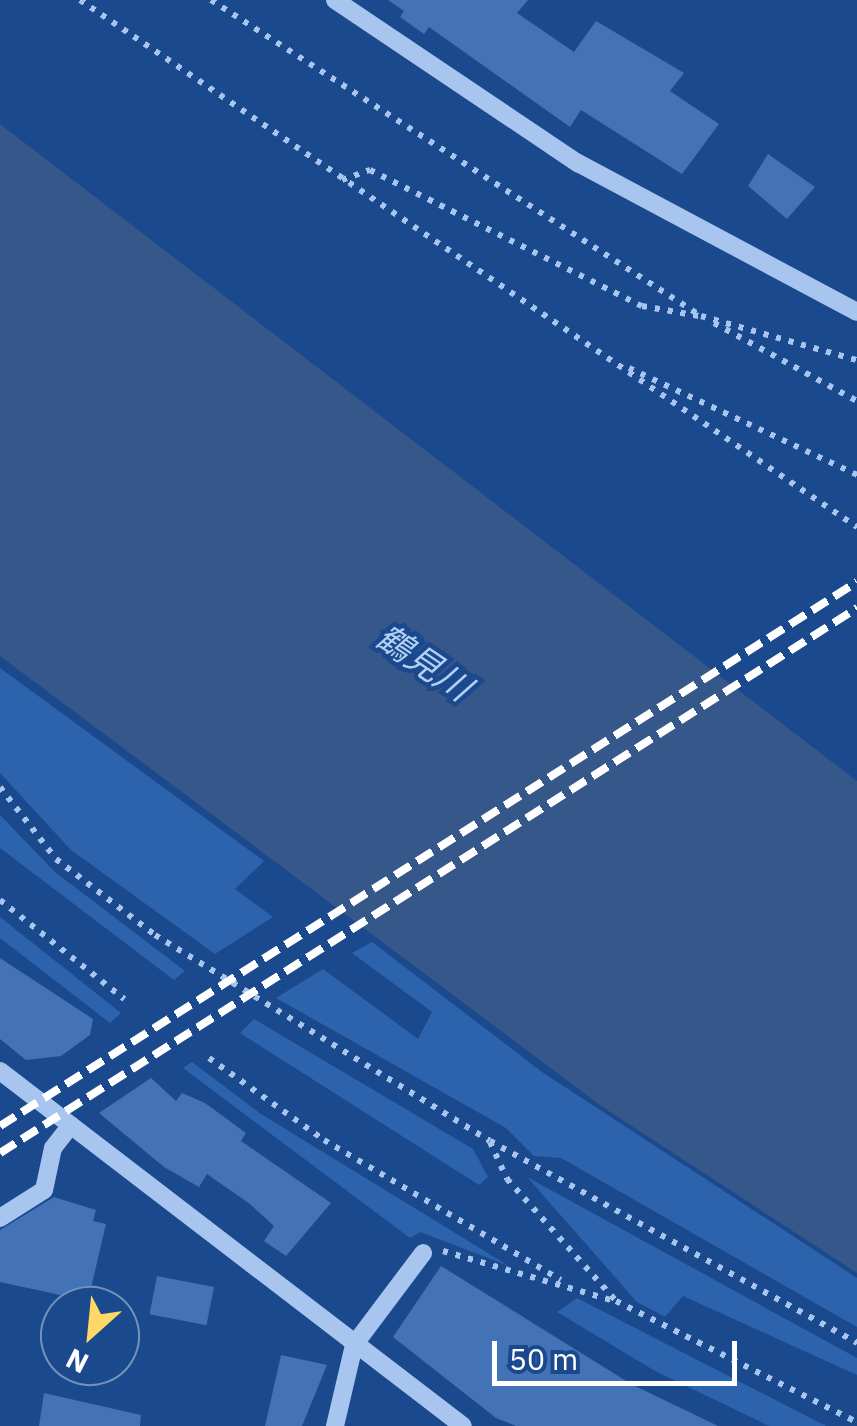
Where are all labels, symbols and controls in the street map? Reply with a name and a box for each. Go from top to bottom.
water label: 鶴見川 [369,615,479,709]
north arrow [40,1286,140,1386]
scale bar [497,1321,742,1383]
text: 50 m [509,1339,578,1378]
text: N [60,1340,94,1382]

